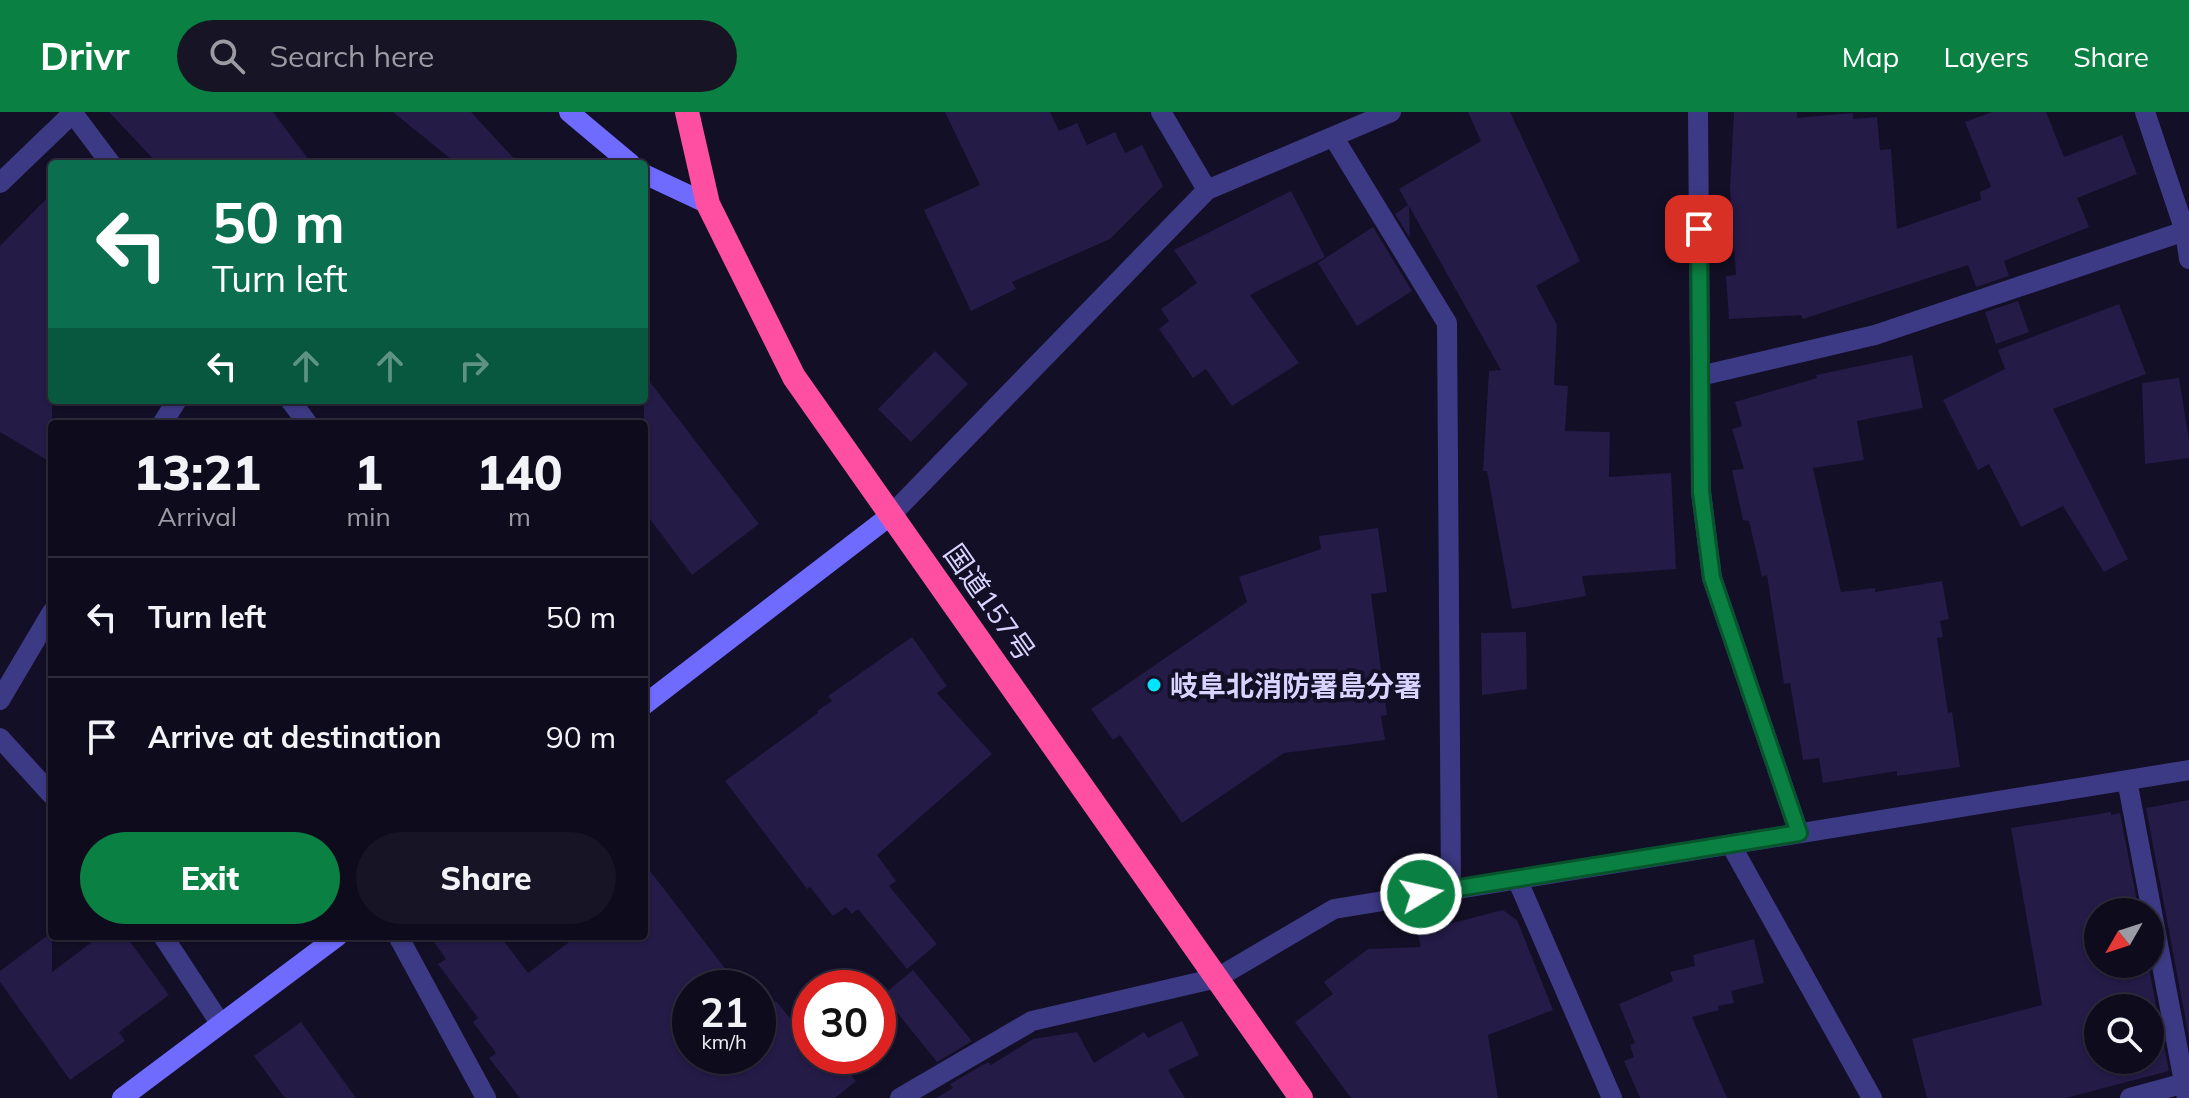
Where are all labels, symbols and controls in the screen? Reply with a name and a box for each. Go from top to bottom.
search box [177,20,737,92]
text: Drivr [40,32,129,80]
icon: search [205,34,249,78]
text: Search here [269,37,434,75]
text: Map [1842,39,1899,74]
text: Layers [1943,39,2029,74]
text: Share [2073,39,2149,74]
text: 50 m [212,187,345,257]
icon: left [80,192,184,296]
pin [1665,195,1733,263]
icon: arrive [1677,207,1721,251]
text: Turn left [212,256,348,301]
icon: left [200,344,244,388]
icon: ahead [284,344,328,388]
icon: ahead [368,344,412,388]
icon: right [452,344,496,388]
text: 13:21 [133,442,261,502]
text: 1 [354,442,383,502]
text: 140 [476,442,563,502]
text: Arrival [157,500,237,533]
text: min [347,500,391,533]
text: m [508,500,531,533]
street label: 国道157号 [937,537,1043,667]
icon: left [80,595,124,639]
text: Turn left [148,598,266,636]
text: 50 m [546,598,616,636]
place label: 岐阜北消防署島分署 [1170,668,1422,703]
marker: 岐阜北消防署島分署 [1145,676,1163,694]
icon: arrive [80,715,124,759]
text: Arrive at destination [148,718,442,756]
text: 90 m [546,718,616,756]
button: Exit [80,832,340,924]
button: Share [356,832,616,924]
position arrow [1379,852,1463,936]
north arrow [2084,898,2164,978]
map controls [2084,898,2164,1074]
speed limit sign: 30 [792,970,896,1074]
text: 21 [700,987,748,1037]
button: search [2084,994,2164,1074]
text: km/h [701,1029,747,1054]

